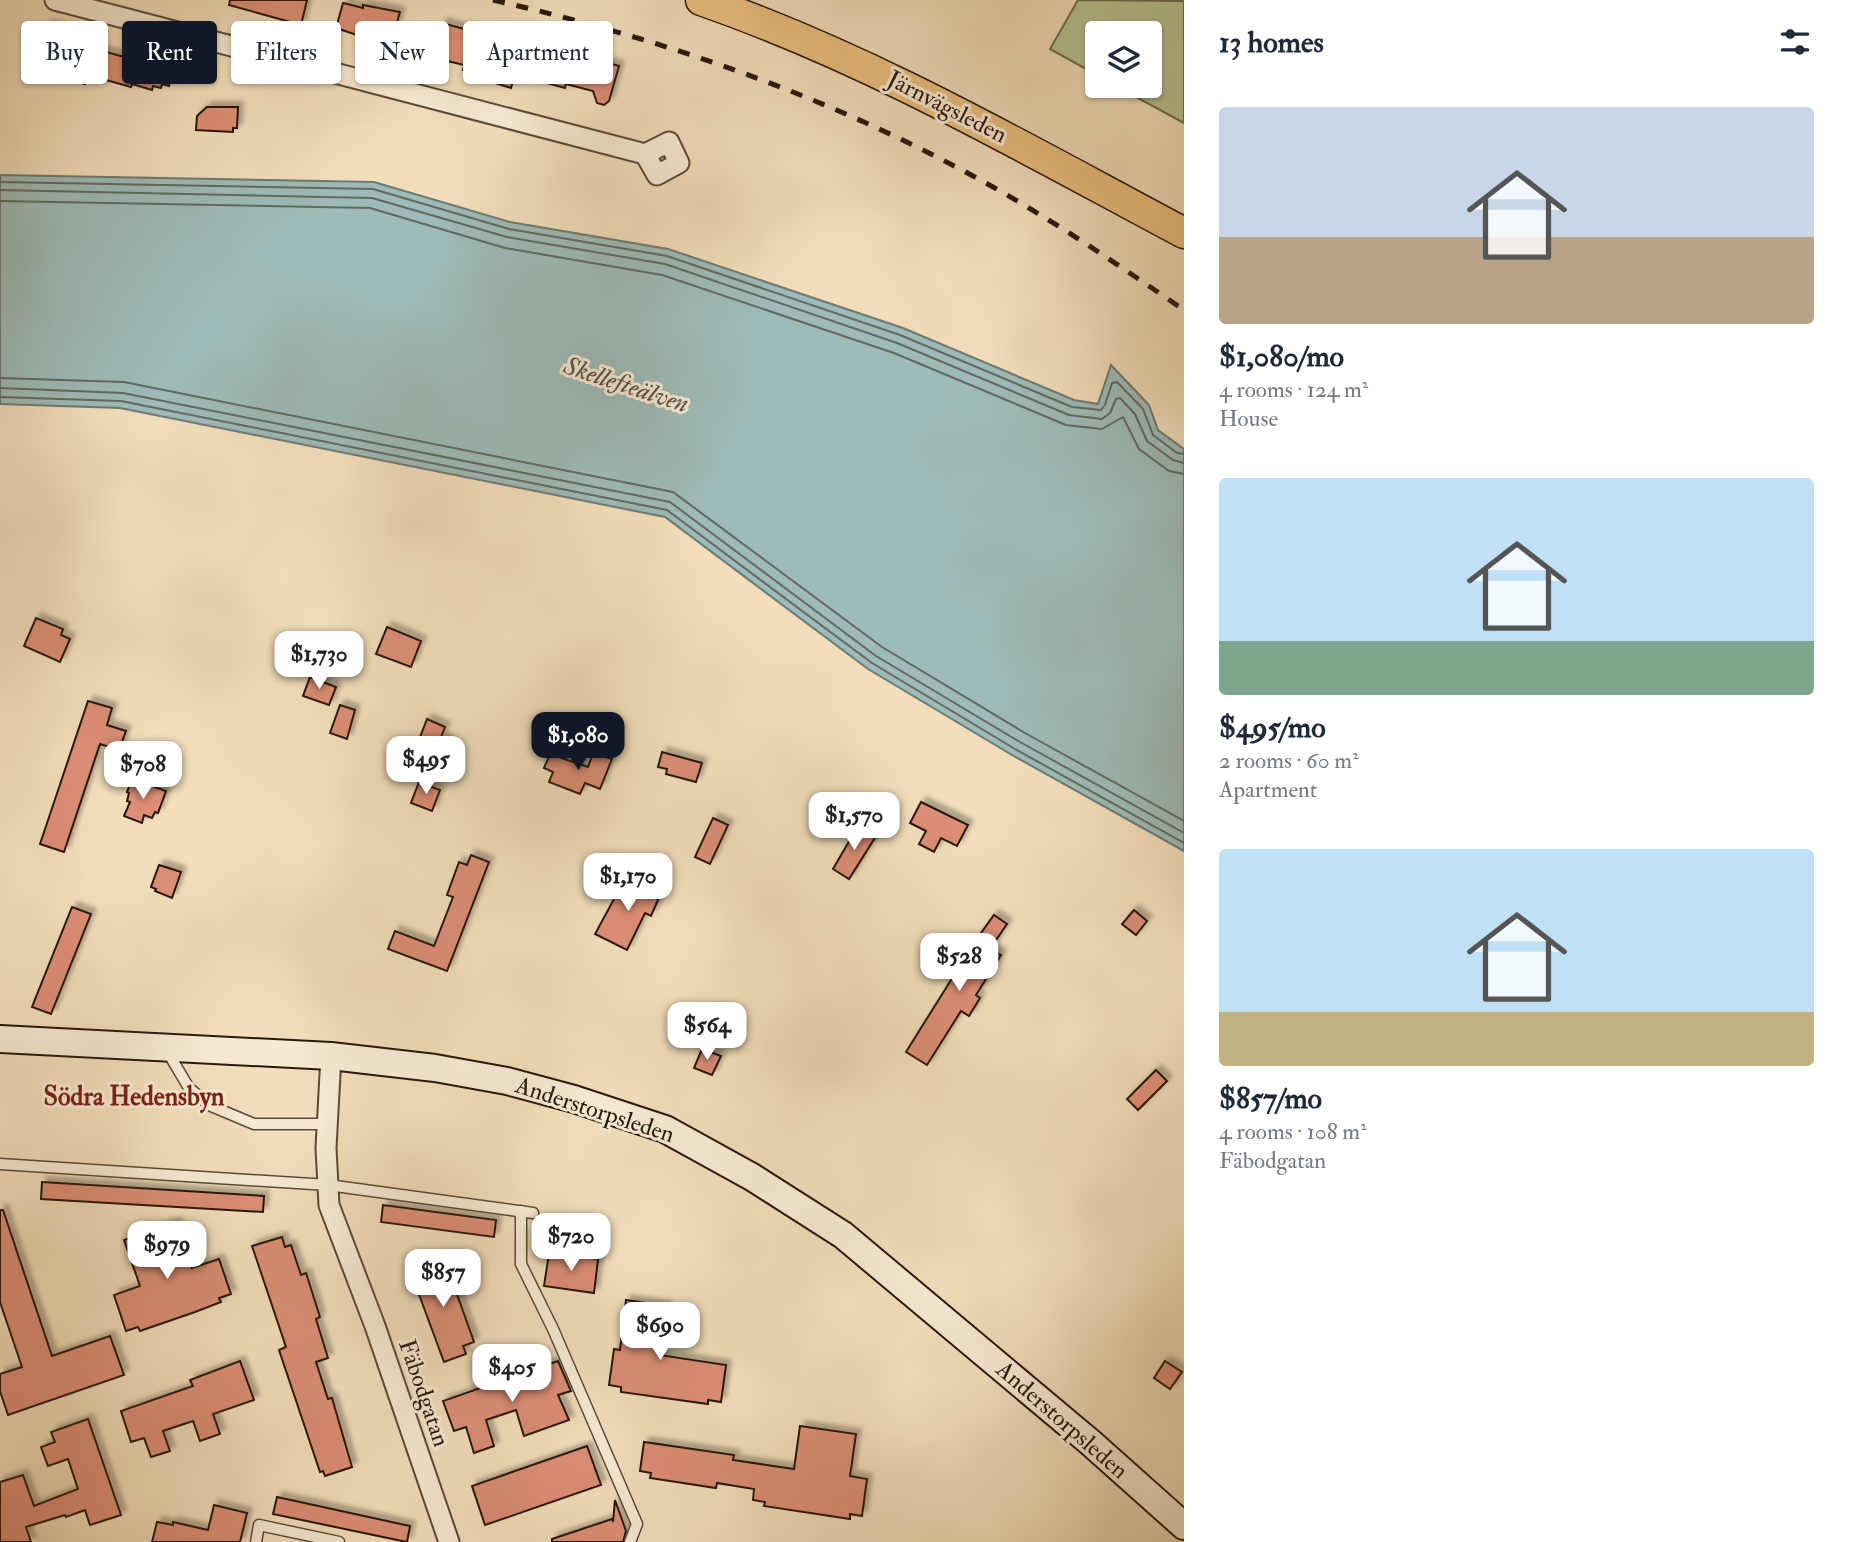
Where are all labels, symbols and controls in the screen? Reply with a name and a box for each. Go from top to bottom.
chip: Buy [21,21,108,84]
chip: Rent [122,21,217,84]
chip: Filters [231,21,341,84]
chip: New [355,21,449,84]
chip: Apartment [463,21,613,84]
map controls [1085,21,1162,98]
button: layers [1085,21,1162,98]
icon: filters [1776,23,1814,61]
text: 13 homes [1219,24,1324,61]
street label: Järnvägsleden [881,63,1012,150]
icon: home [1454,152,1580,278]
text: $1,080/mo [1219,338,1344,375]
water label: Skellefteälven [558,349,693,420]
text: 4 rooms · 124 m² [1219,375,1368,404]
text: House [1219,404,1278,433]
icon: home [1454,523,1580,649]
pin: $1,730 [262,632,376,691]
text: $1,730 [291,639,348,668]
text: $495/mo [1219,709,1326,746]
pin: $1,080 [521,712,635,772]
text: $1,080 [547,720,609,749]
pin: $495 [385,736,467,796]
pin: $708 [102,742,184,801]
text: $495 [402,744,450,773]
text: 2 rooms · 60 m² [1219,746,1359,775]
text: $708 [120,749,166,778]
text: Apartment [1219,775,1317,804]
pin: $1,570 [797,792,911,852]
text: $1,570 [825,800,883,829]
pin: $1,170 [571,853,685,913]
text: $1,170 [599,861,657,890]
icon: home [1454,894,1580,1020]
pin: $528 [918,934,1000,993]
text: $528 [936,941,982,970]
pin: $564 [666,1002,748,1062]
text: $564 [683,1010,731,1039]
street label: Anderstorpsleden [511,1069,678,1150]
text: $857/mo [1219,1080,1322,1117]
district label: Södra Hedensbyn [44,1081,225,1114]
text: 4 rooms · 108 m² [1219,1117,1367,1146]
text: Fäbodgatan [1219,1146,1326,1175]
pin: $720 [530,1214,612,1273]
text: $720 [547,1221,595,1250]
pin: $979 [126,1222,208,1281]
text: $979 [143,1229,191,1258]
pin: $857 [402,1250,484,1309]
text: $857 [421,1257,465,1286]
pin: $690 [619,1302,701,1362]
text: $690 [636,1310,684,1339]
street label: Fäbodgatan [391,1335,457,1451]
pin: $405 [471,1344,553,1404]
text: $405 [488,1352,536,1381]
street label: Anderstorpsleden [989,1353,1135,1486]

